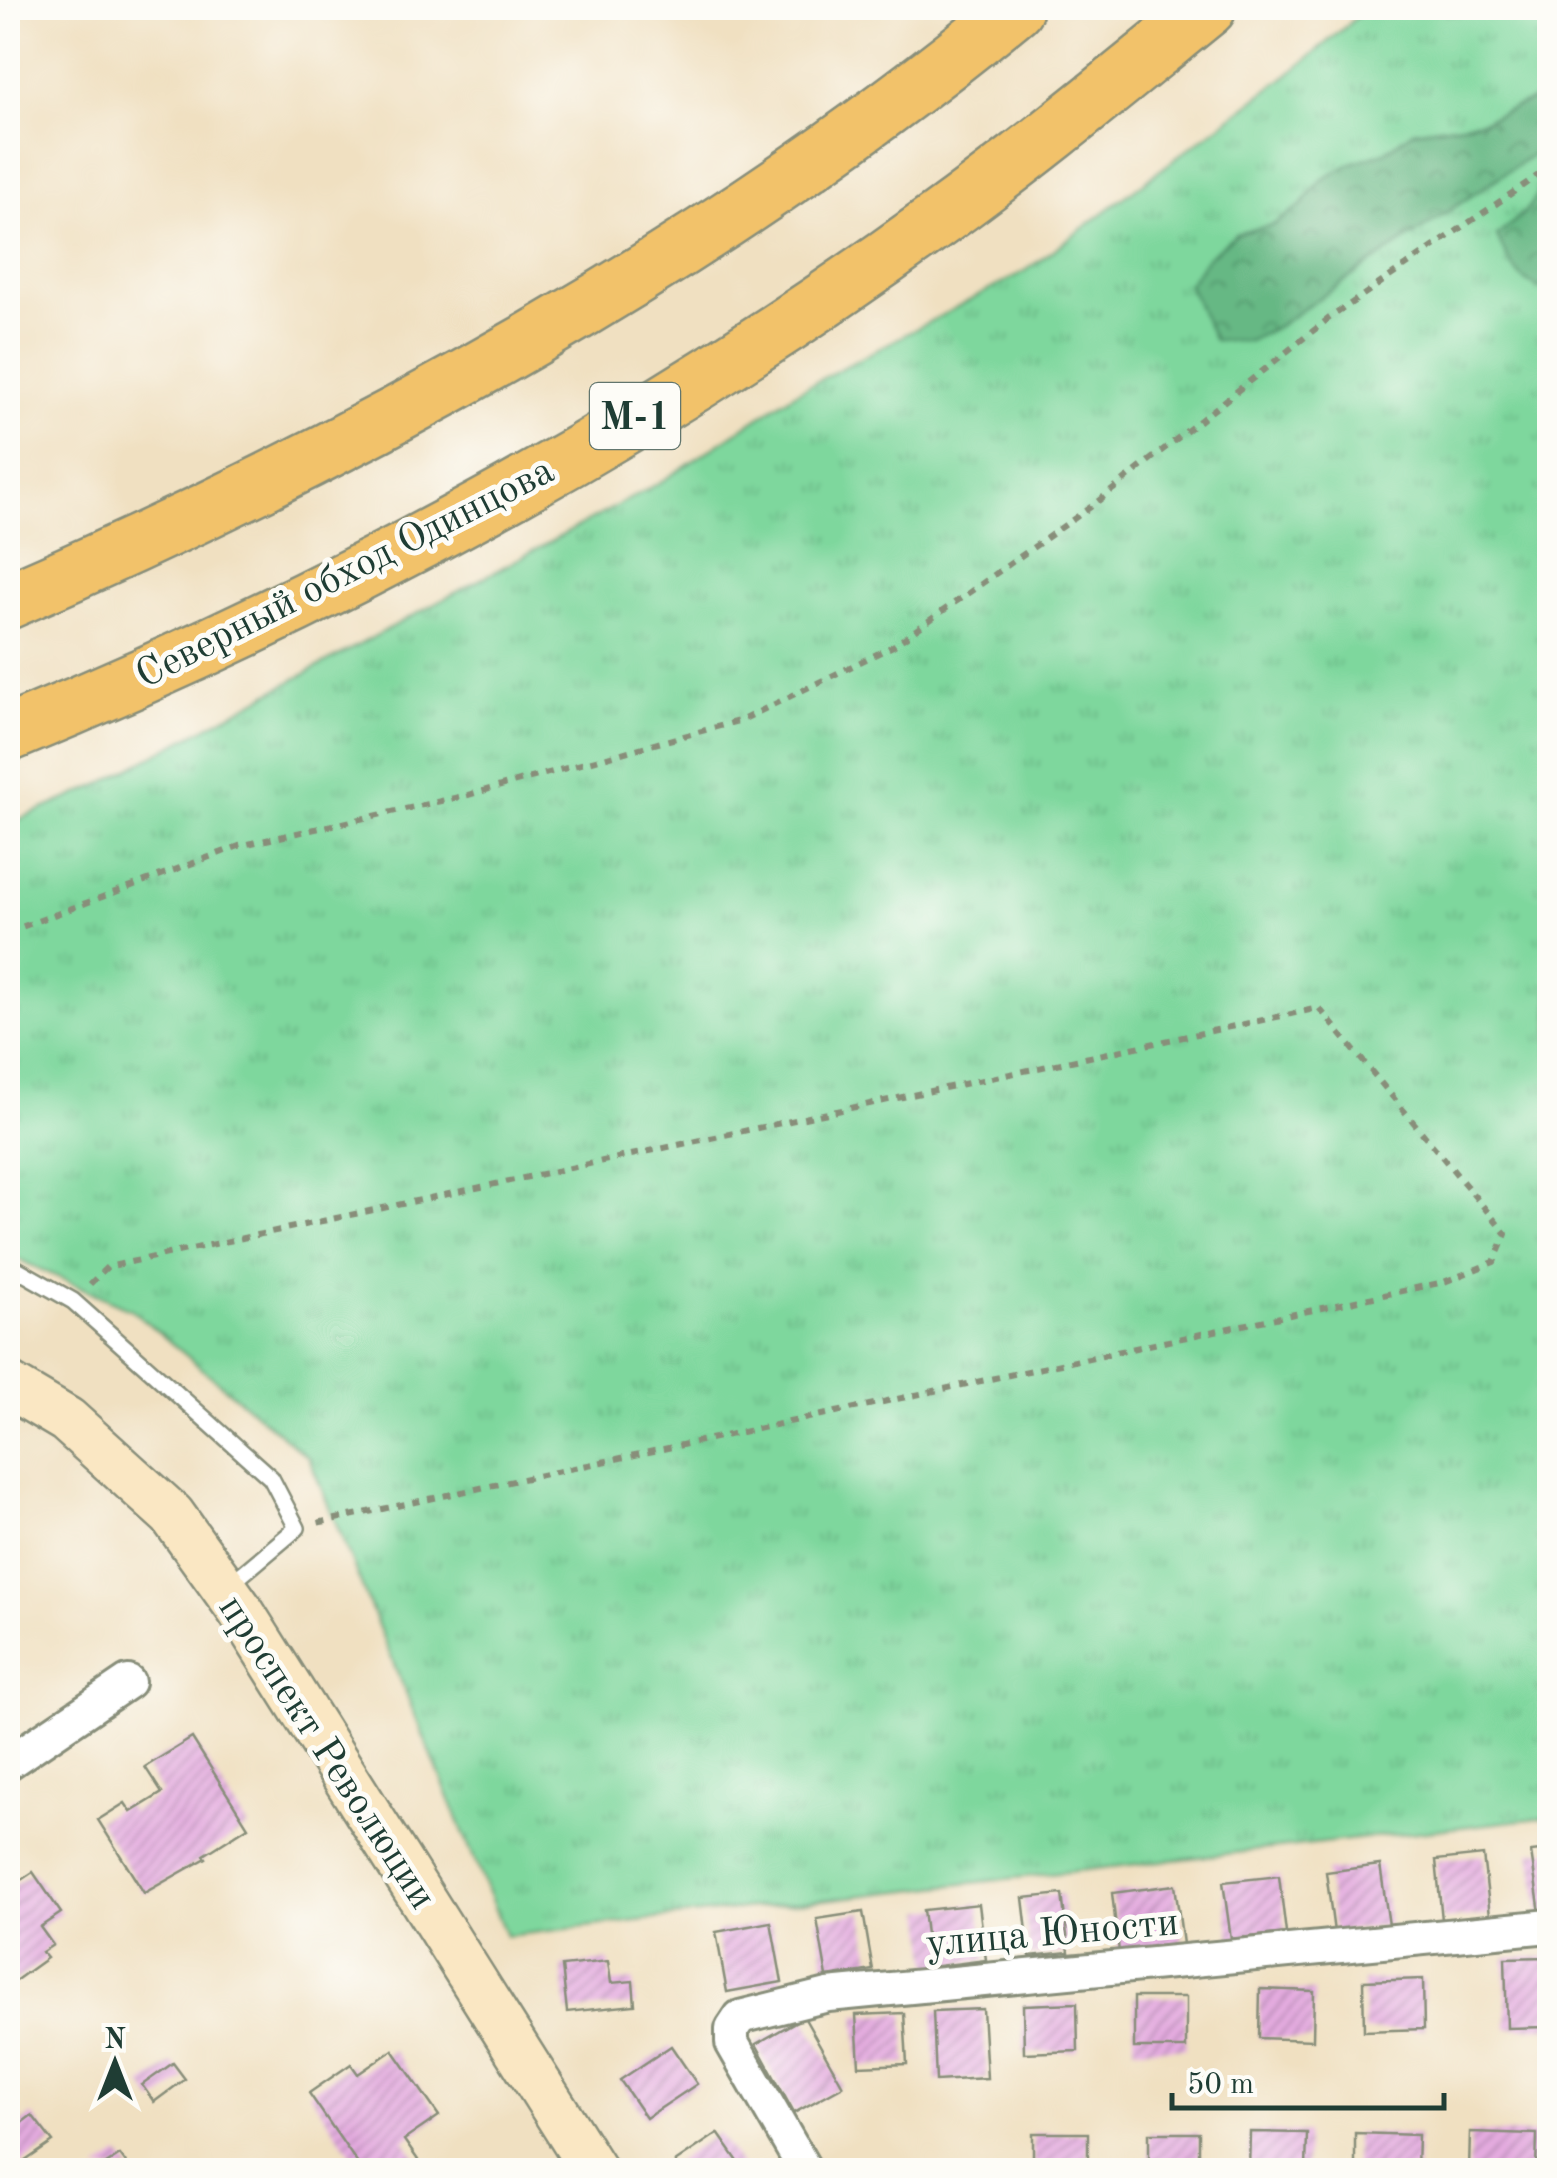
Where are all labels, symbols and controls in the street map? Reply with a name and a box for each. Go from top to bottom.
road number: М-1 [590,383,680,449]
street label: Северный обход Одинцова [130,451,561,698]
street label: проспект Революции [210,1589,442,1917]
street label: улица Юности [924,1904,1180,1966]
north arrow [65,2013,165,2113]
text: N [104,2027,126,2055]
scale bar [1172,2048,1444,2110]
text: 50 m [1187,2070,1254,2100]

